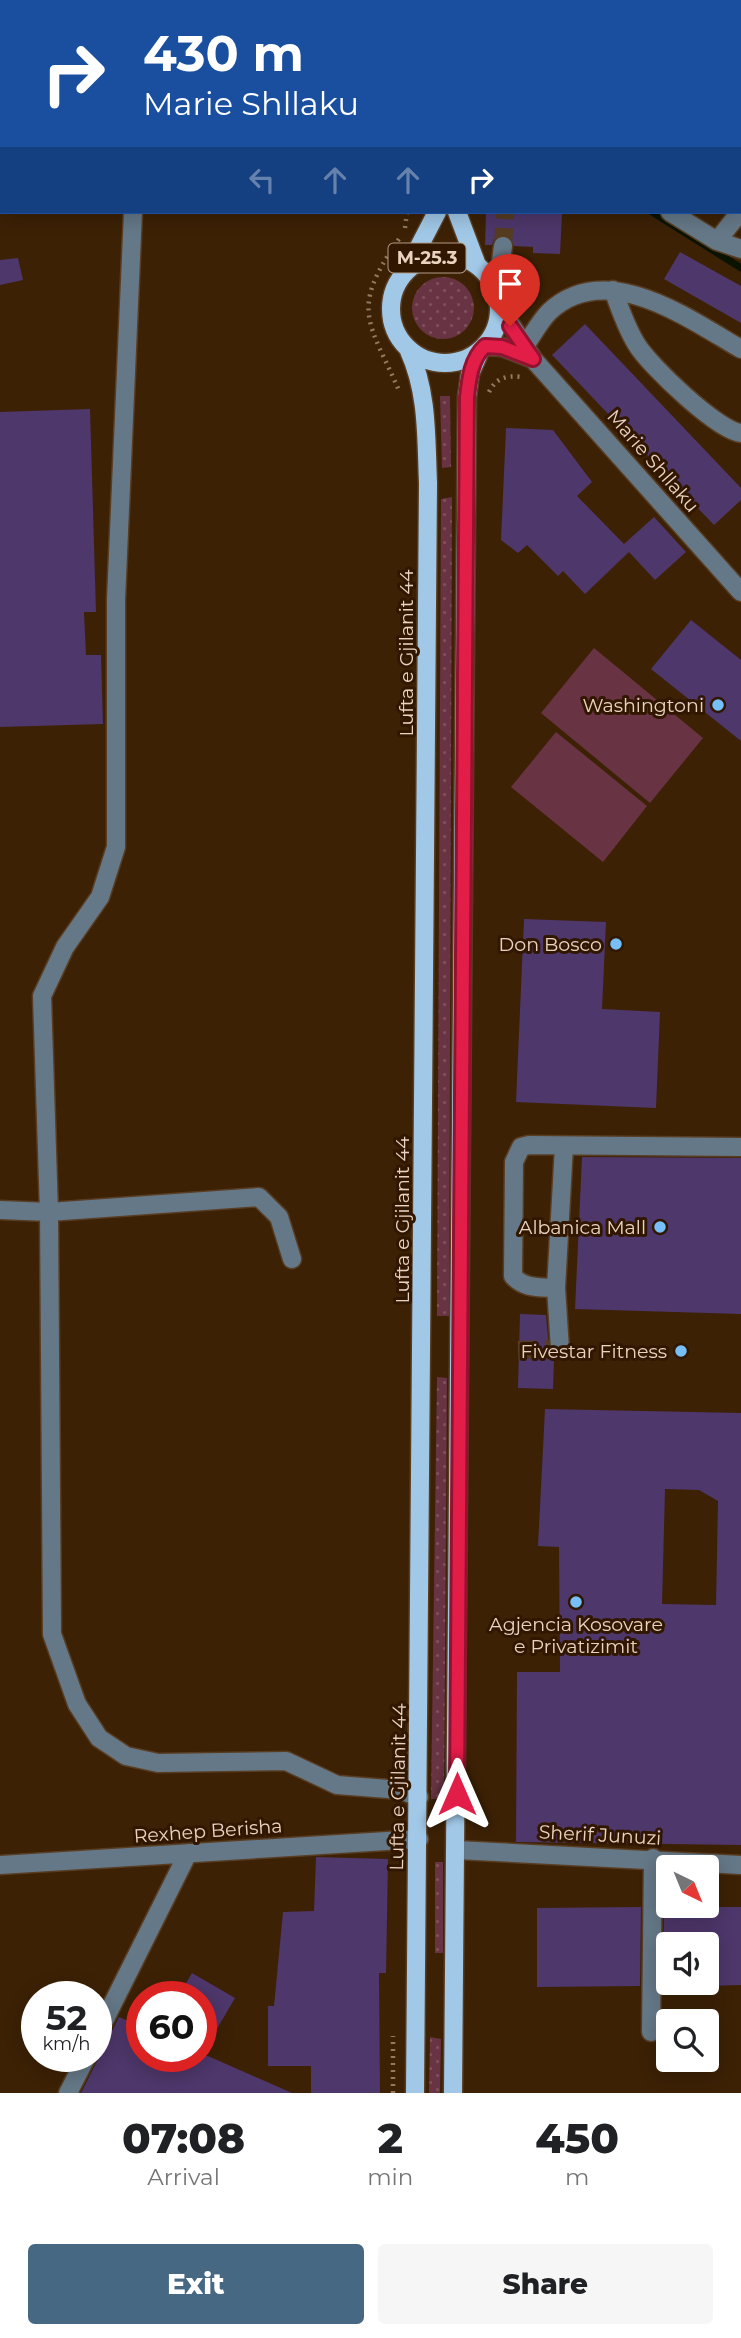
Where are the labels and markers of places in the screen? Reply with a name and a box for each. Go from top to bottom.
pin [480,254,540,326]
place label: Washingtoni [582,694,704,717]
marker: Washingtoni [710,697,726,713]
place label: Don Bosco [499,933,602,956]
marker: Don Bosco [608,936,624,952]
place label: Albanica Mall [519,1216,646,1239]
marker: Albanica Mall [652,1219,668,1235]
place label: Fivestar Fitness [520,1340,667,1363]
marker: Fivestar Fitness [673,1343,689,1359]
marker: Agjencia Kosovare e Privatizimit [568,1594,584,1610]
place label: Agjencia Kosovare e Privatizimit [489,1613,663,1658]

